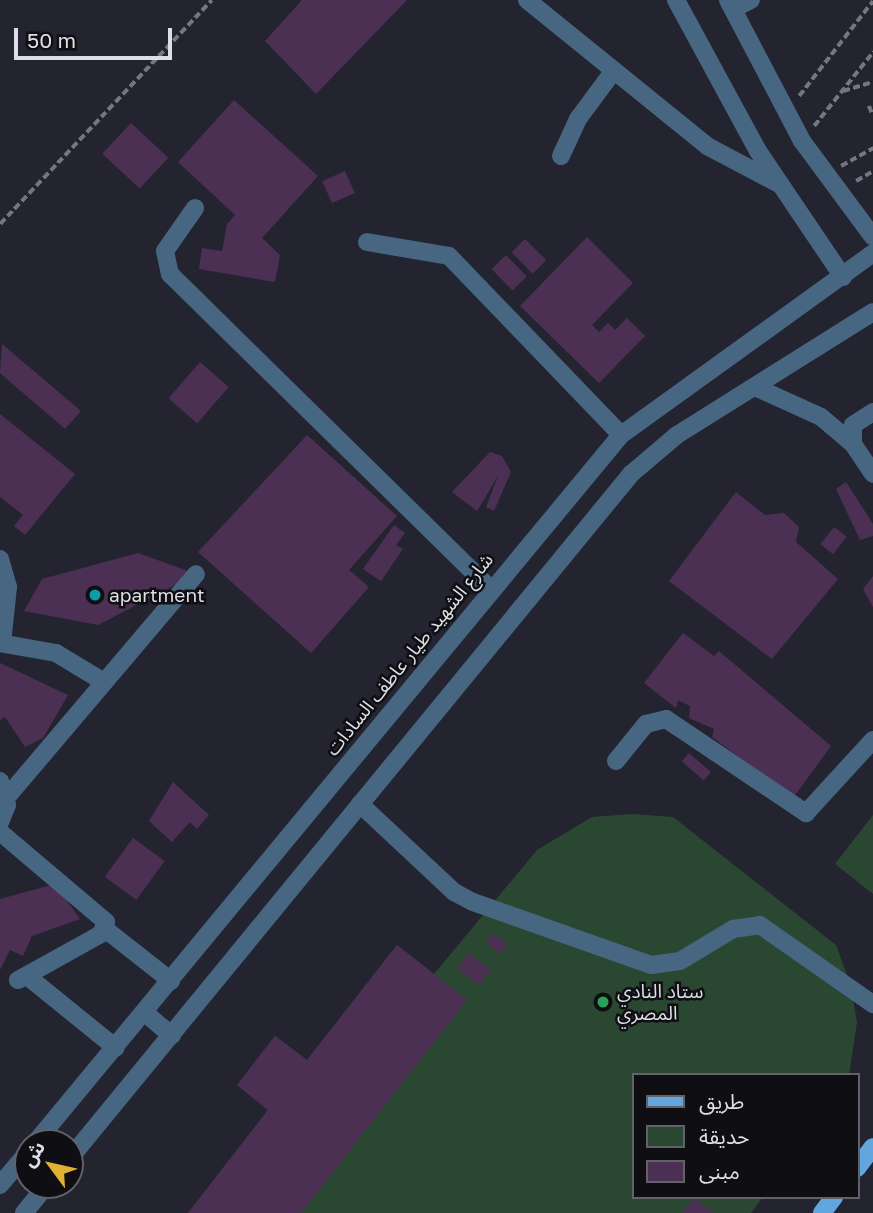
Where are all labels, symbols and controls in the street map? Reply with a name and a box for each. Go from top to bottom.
scale bar [18,14,175,58]
text: 50 m [27,27,76,53]
street label: شارع الشهيد طيار عاطف السادات [320,548,498,760]
place label: apartment [109,584,204,606]
marker: apartment [87,587,103,603]
place label: ستاد النادي المصري [617,980,703,1024]
marker: ستاد النادي المصري [595,994,611,1010]
legend [632,1073,859,1199]
text: طريق [699,1088,744,1114]
text: حديقة [699,1123,749,1149]
north arrow [14,1129,84,1199]
text: ش [16,1136,49,1171]
text: مبنى [699,1158,740,1184]

